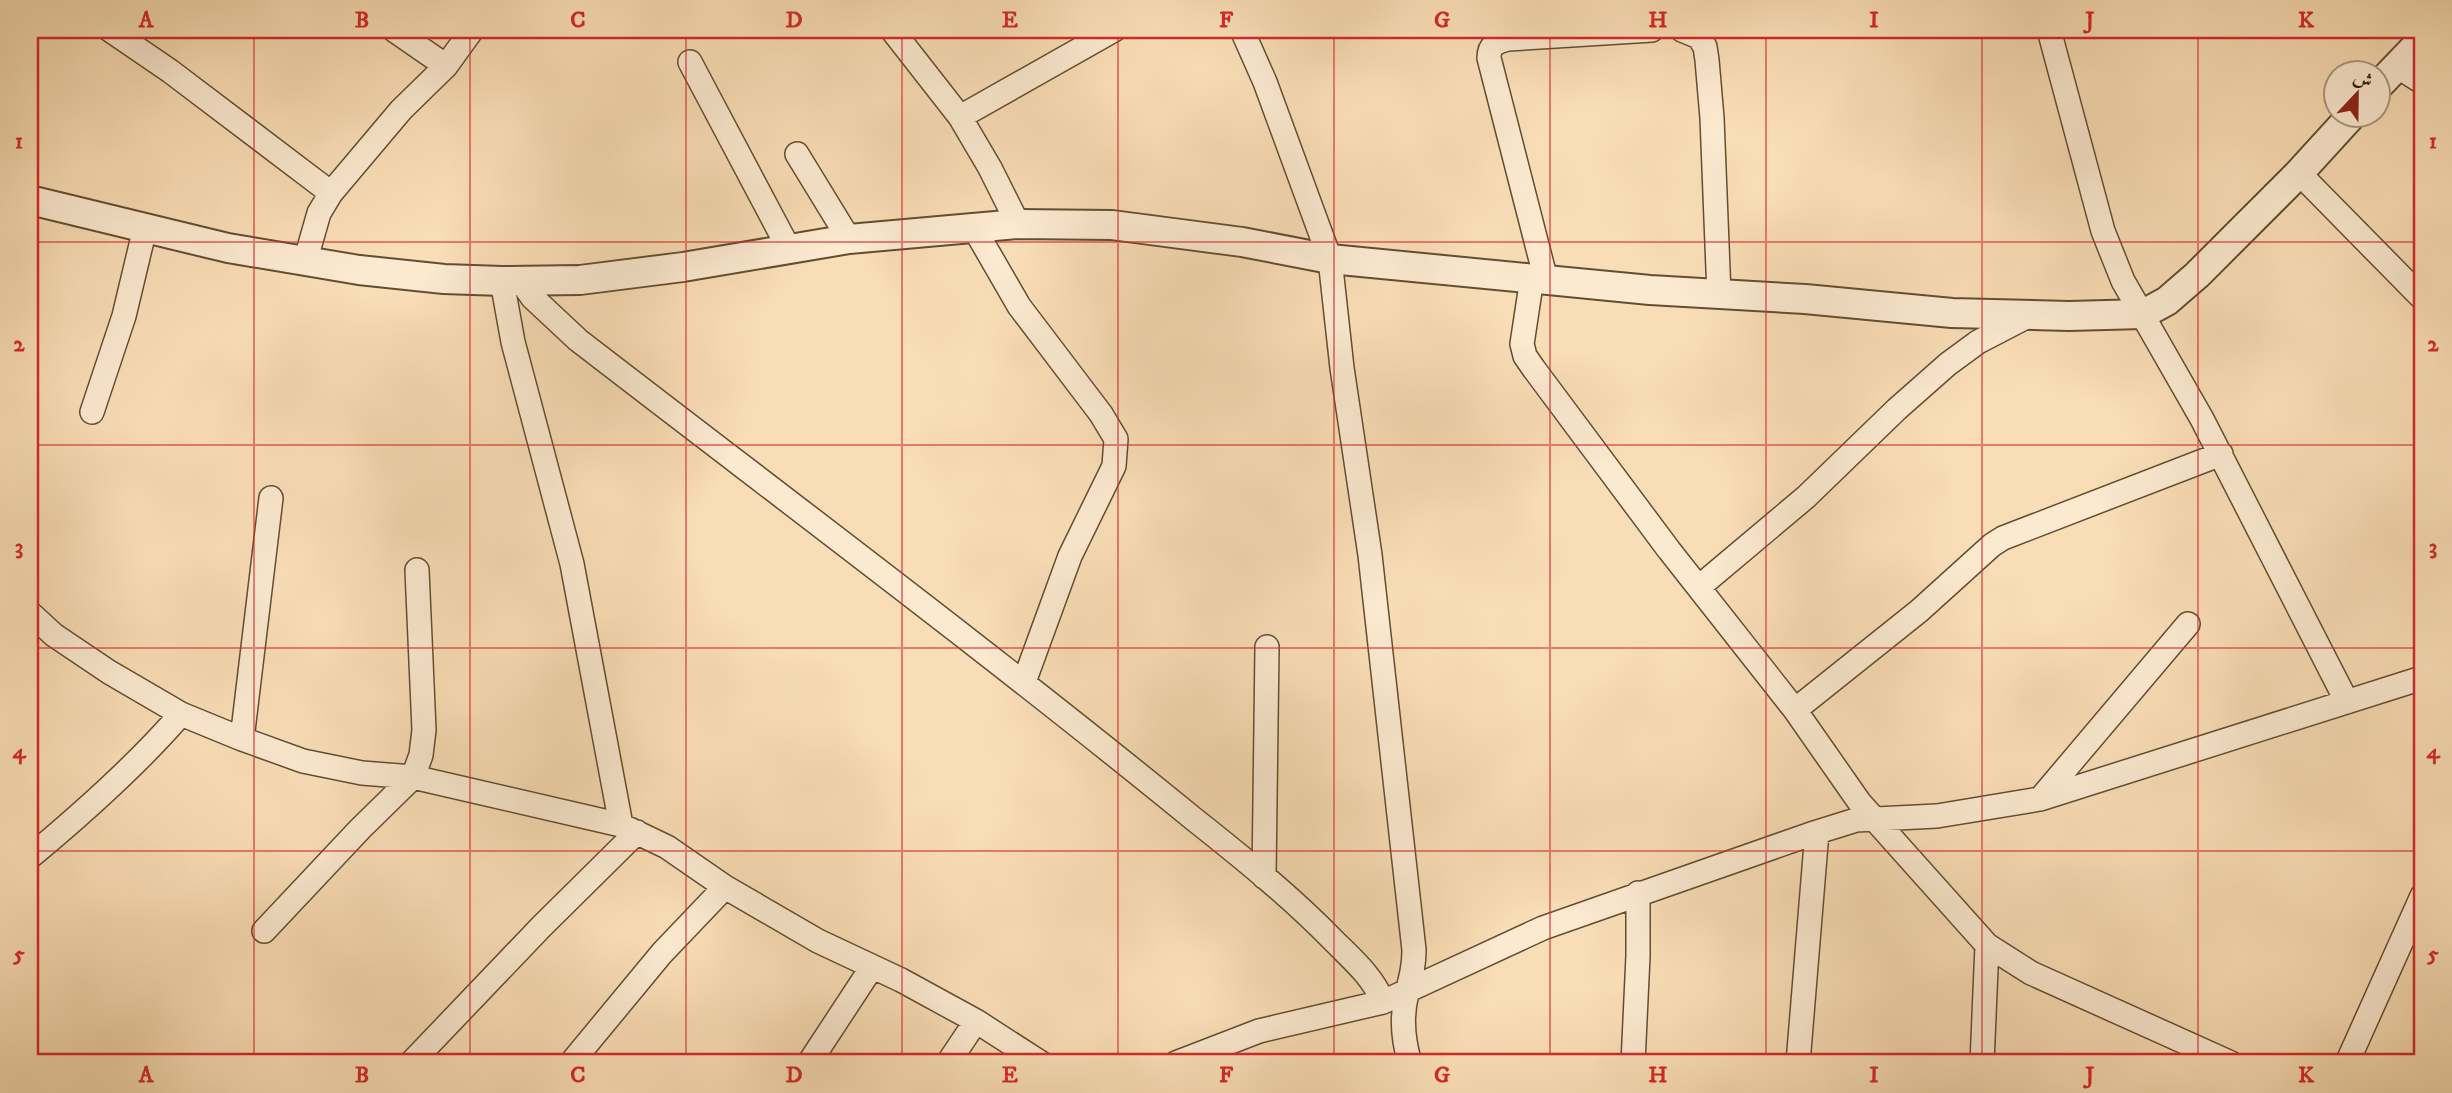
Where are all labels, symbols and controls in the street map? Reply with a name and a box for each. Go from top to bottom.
text: A [138,6,155,35]
text: B [355,6,369,35]
text: C [570,6,586,35]
text: D [785,6,803,35]
text: E [1002,6,1018,35]
text: F [1219,6,1234,35]
text: G [1434,6,1450,35]
text: H [1648,6,1668,35]
text: I [1869,6,1879,35]
text: J [2082,6,2095,35]
text: K [2298,6,2315,35]
north arrow [2322,60,2392,130]
text: ش [2350,65,2376,94]
text: 1 [15,127,23,156]
text: 1 [2429,127,2437,156]
text: 2 [13,330,25,359]
text: 2 [2427,330,2439,359]
text: 3 [15,533,23,562]
text: 3 [2429,533,2437,562]
text: 4 [12,737,27,766]
text: 4 [2426,737,2441,766]
text: 5 [12,940,25,969]
text: 5 [2426,940,2439,969]
text: A [138,1061,155,1090]
text: B [355,1061,369,1090]
text: C [570,1061,586,1090]
text: D [785,1061,803,1090]
text: E [1002,1061,1018,1090]
text: F [1219,1061,1234,1090]
text: G [1434,1061,1450,1090]
text: H [1648,1061,1668,1090]
text: I [1869,1061,1879,1090]
text: J [2082,1061,2095,1090]
text: K [2298,1061,2315,1090]

